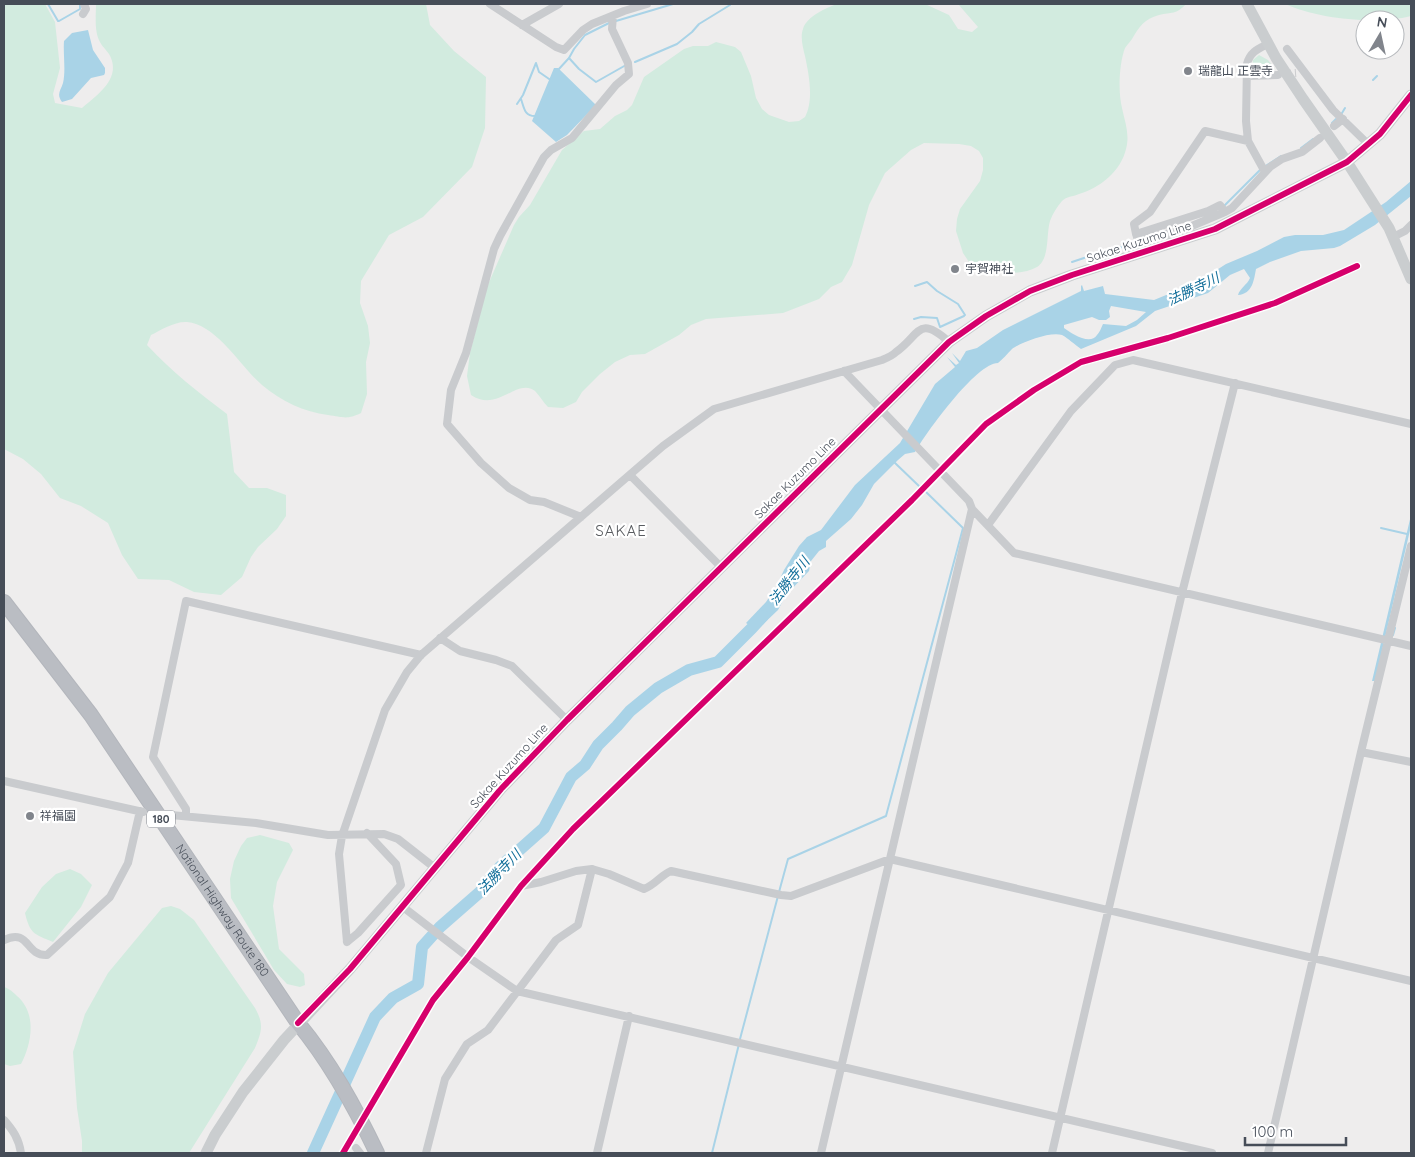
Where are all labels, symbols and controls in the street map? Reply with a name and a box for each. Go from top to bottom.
north arrow [1355,10,1405,60]
text: N [1376,12,1389,32]
place label: 瑞龍山 正雲寺 [1198,63,1273,78]
marker: 瑞龍山 正雲寺 [1182,65,1194,77]
street label: Sakae Kuzumo Line [1085,217,1193,266]
place label: 宇賀神社 [965,261,1013,276]
marker: 宇賀神社 [949,263,961,275]
water label: 法勝寺川 [1164,268,1224,309]
street label: Sakae Kuzumo Line [751,434,839,522]
district label: SAKAE [595,521,647,540]
water label: 法勝寺川 [765,552,815,609]
street label: Sakae Kuzumo Line [467,720,551,811]
place label: 祥福園 [40,808,76,823]
marker: 祥福園 [24,810,36,822]
road number: 180 [147,811,175,828]
street label: National Highway Route 180 [173,841,273,979]
water label: 法勝寺川 [473,844,526,898]
scale bar [1245,1114,1346,1146]
text: 100 m [1252,1122,1293,1141]

